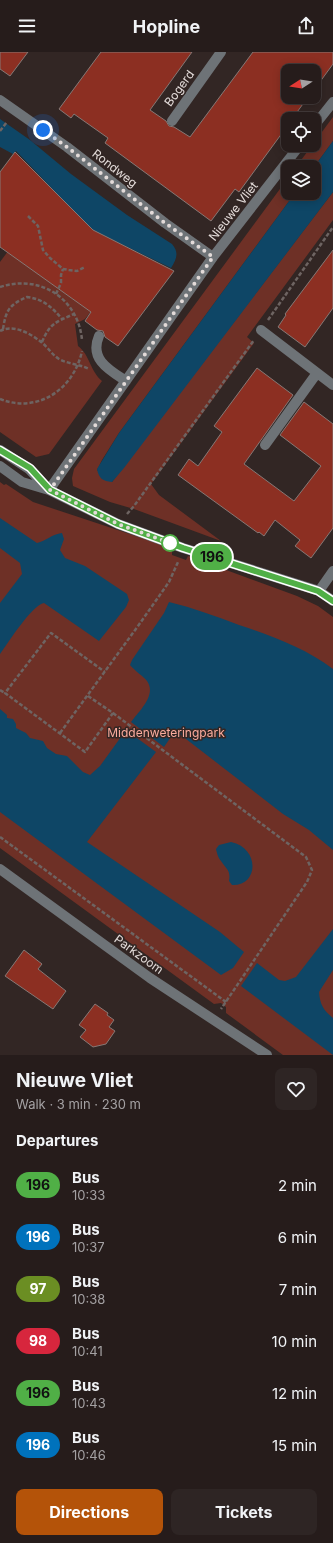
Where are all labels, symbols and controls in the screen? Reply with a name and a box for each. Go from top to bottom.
icon: menu [16,15,38,37]
icon: share [295,15,317,37]
text: Hopline [133,16,200,37]
north arrow [281,64,321,104]
map controls [281,64,321,200]
street label: Bogerd [161,67,197,109]
button: locate [281,112,321,152]
your location [33,120,53,140]
street label: Rondweg [89,146,141,190]
button: layers [281,160,321,200]
street label: Nieuwe Vliet [205,178,261,244]
unlabelled marker [161,534,179,552]
line badge: 196 [189,544,235,570]
text: 196 [200,548,224,565]
park label: Middenweteringpark [107,725,225,740]
street label: Parkzoom [112,931,166,977]
button: heart [275,1068,317,1110]
text: Nieuwe Vliet [16,1069,133,1092]
text: Walk · 3 min · 230 m [16,1096,141,1112]
text: Departures [16,1131,98,1150]
text: Bus [72,1168,100,1187]
text: 196 [26,1176,50,1193]
text: 2 min [278,1176,317,1195]
text: 10:33 [72,1187,105,1203]
text: Bus [72,1220,100,1239]
text: 196 [26,1228,50,1245]
text: 6 min [278,1228,317,1247]
text: 10:37 [72,1239,105,1255]
text: Bus [72,1272,100,1291]
text: 97 [30,1280,46,1297]
text: 7 min [279,1280,317,1299]
text: 10:38 [72,1291,105,1307]
text: Bus [72,1324,100,1343]
text: 98 [29,1332,47,1349]
text: 10 min [272,1332,317,1351]
text: 10:41 [72,1343,103,1359]
text: Bus [72,1376,100,1395]
text: 196 [26,1384,50,1401]
text: 12 min [272,1384,317,1403]
text: 10:43 [72,1395,106,1411]
text: Bus [72,1428,100,1447]
text: 196 [26,1436,50,1453]
text: 15 min [272,1436,317,1455]
text: 10:46 [72,1447,106,1463]
button: Directions [16,1489,163,1535]
button: Tickets [171,1489,317,1535]

